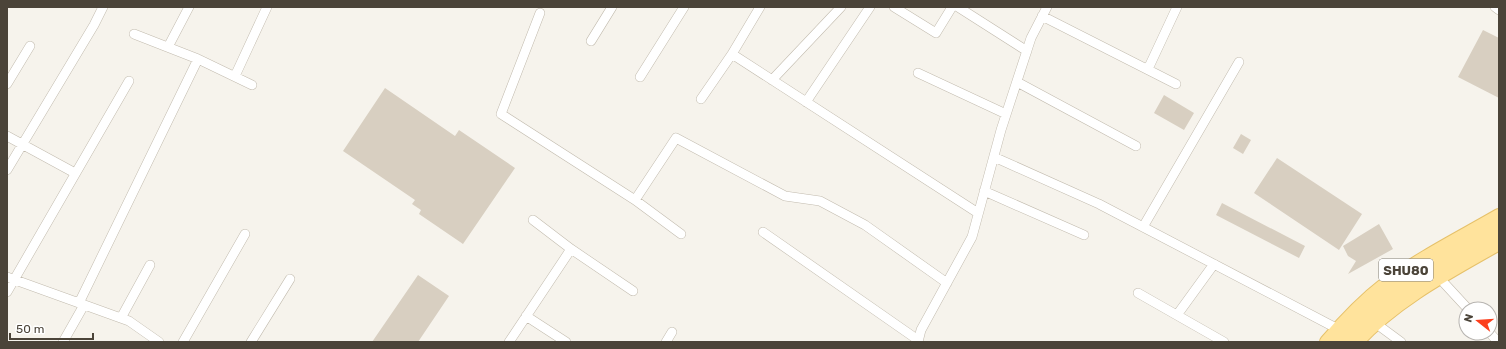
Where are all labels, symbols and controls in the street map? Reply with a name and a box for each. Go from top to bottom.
road number: SHU80 [1379,259,1433,281]
north arrow [1458,301,1498,341]
text: N [1462,312,1476,324]
scale bar [10,315,93,341]
text: 50 m [16,322,44,336]

